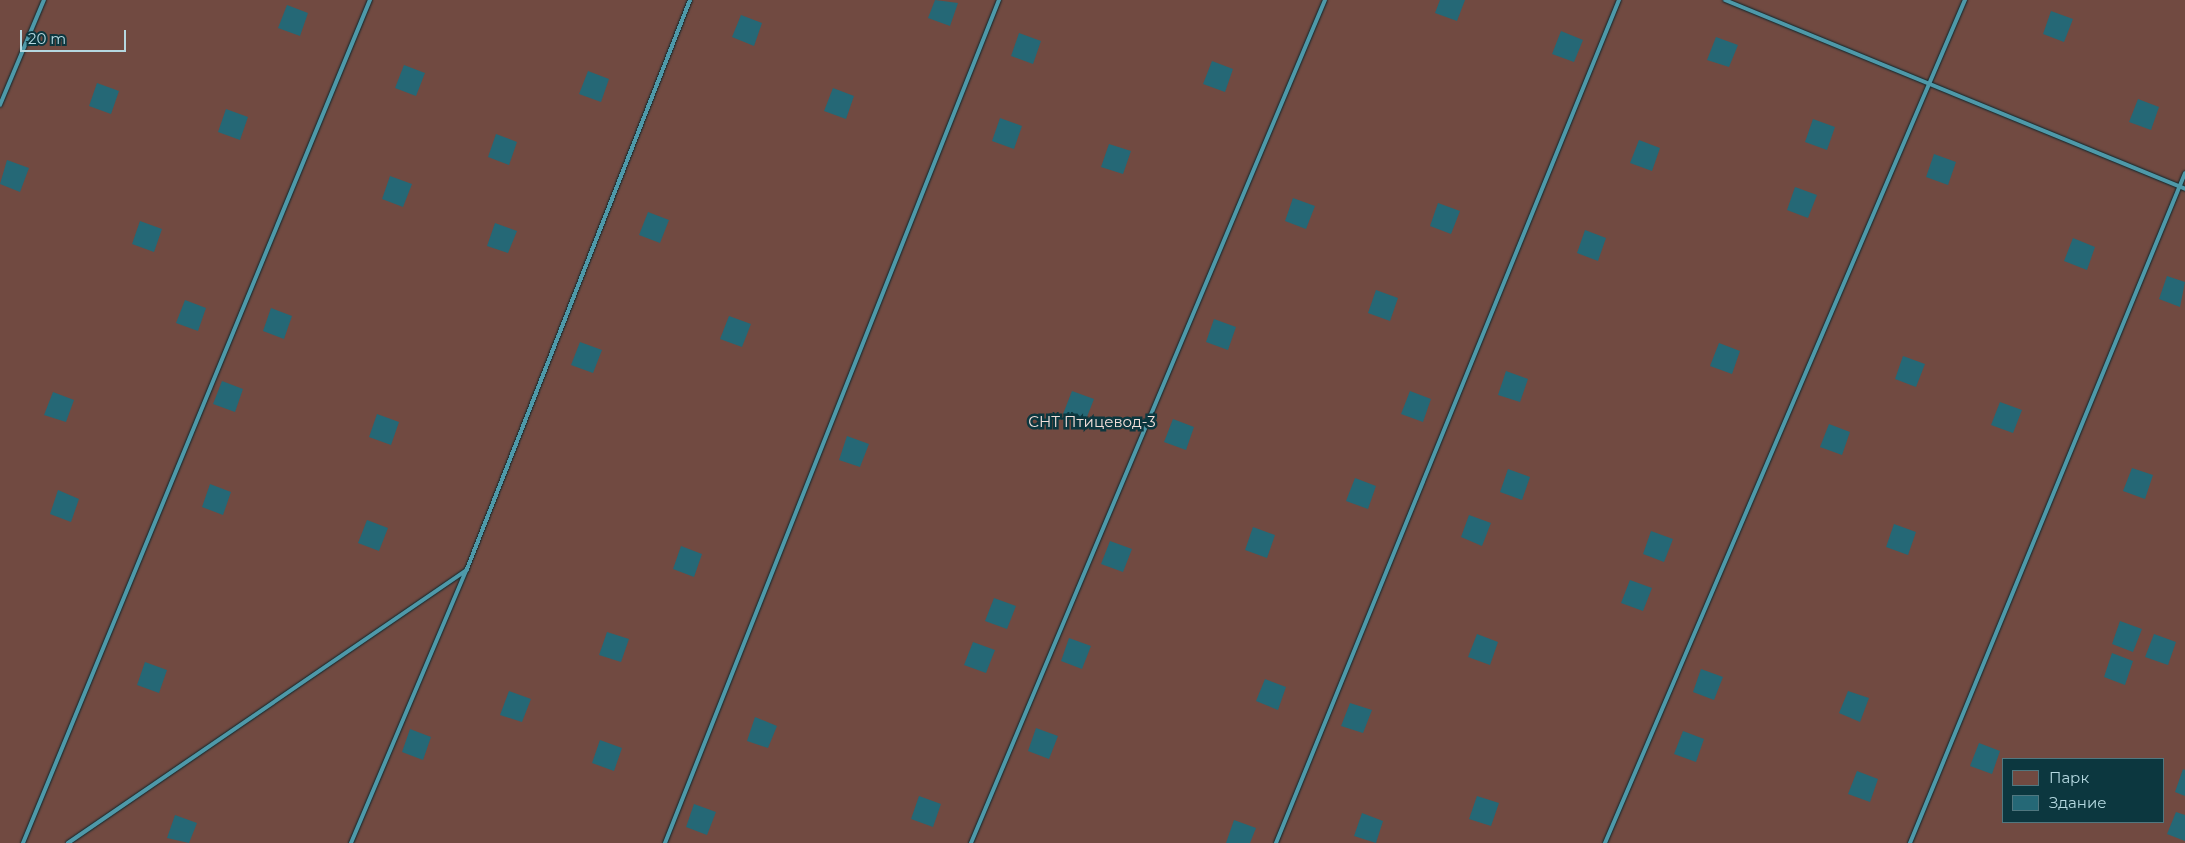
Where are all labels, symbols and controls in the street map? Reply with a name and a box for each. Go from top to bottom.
scale bar [22,20,129,52]
text: 20 m [28,29,66,48]
park label: СНТ Птицевод-3 [1028,413,1156,431]
legend [2002,758,2165,823]
text: Парк [2049,768,2089,787]
text: Здание [2049,793,2107,812]

